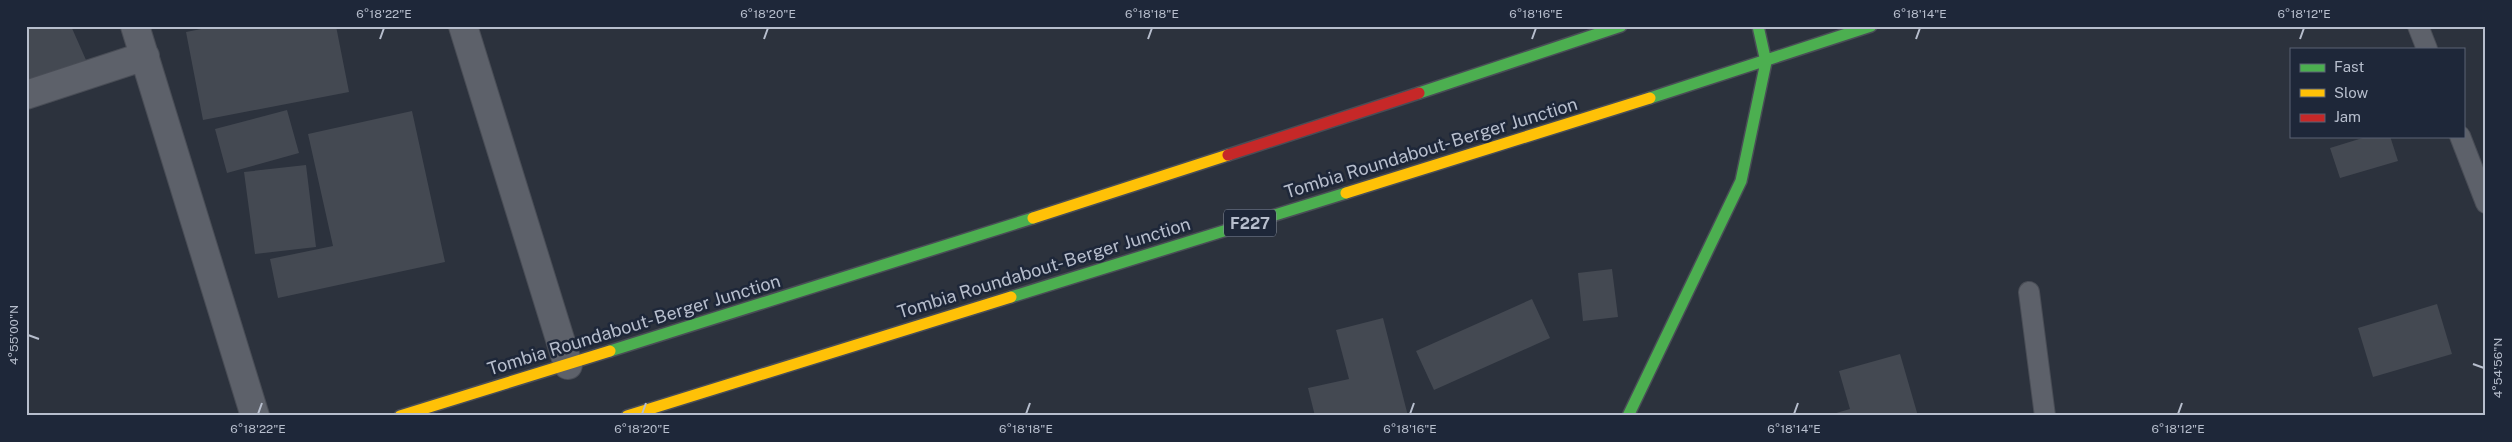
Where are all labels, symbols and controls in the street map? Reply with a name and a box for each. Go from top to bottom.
text: 6°18'22"E [356,7,412,21]
text: 6°18'20"E [740,7,796,21]
text: 6°18'18"E [1125,7,1179,21]
text: 6°18'16"E [1509,7,1563,21]
text: 6°18'14"E [1893,7,1947,21]
text: 6°18'12"E [2277,7,2331,21]
legend [2290,48,2464,138]
text: Fast [2334,58,2364,75]
text: Slow [2334,84,2369,101]
street label: Tombia Roundabout- Berger Junction [1282,93,1580,202]
text: Jam [2334,108,2361,125]
road number: F227 [1224,210,1276,237]
street label: Tombia Roundabout- Berger Junction [895,213,1193,322]
street label: Tombia Roundabout- Berger Junction [485,270,783,379]
text: 4°55'00"N [7,305,21,365]
text: 4°54'56"N [2491,338,2505,398]
text: 6°18'22"E [230,422,286,436]
text: 6°18'20"E [614,422,670,436]
text: 6°18'18"E [999,422,1053,436]
text: 6°18'16"E [1383,422,1437,436]
text: 6°18'14"E [1767,422,1821,436]
text: 6°18'12"E [2151,422,2205,436]

